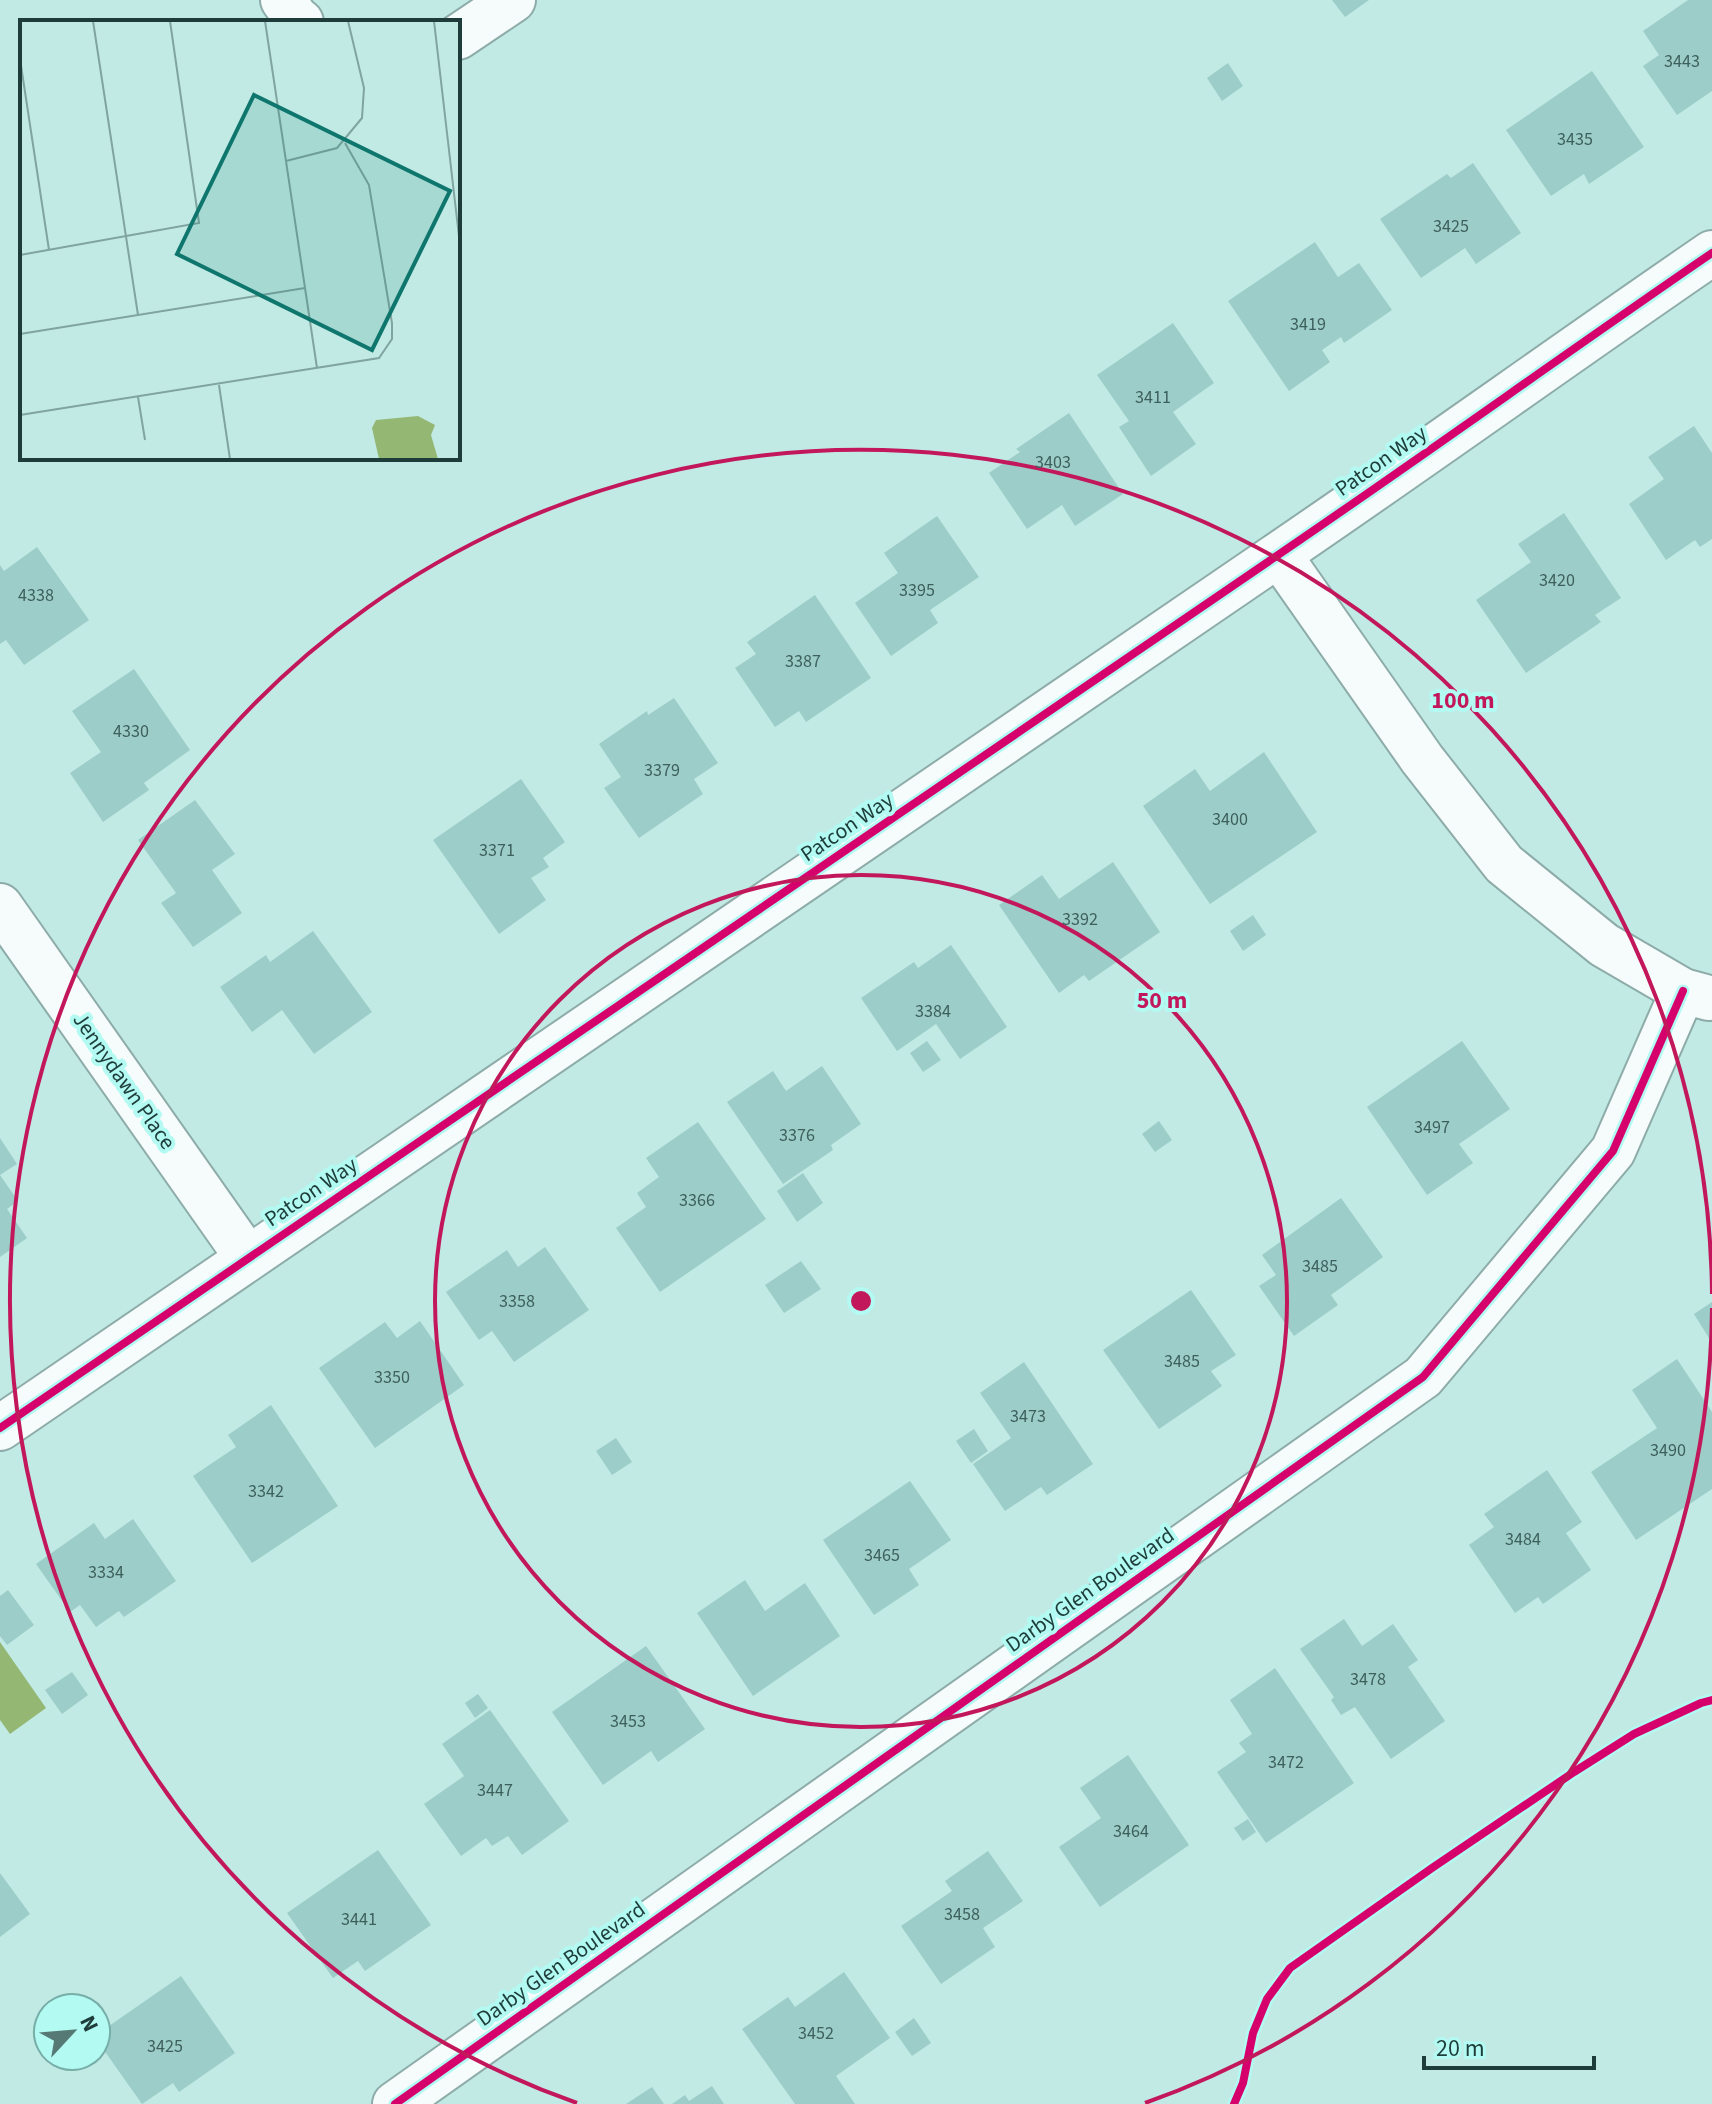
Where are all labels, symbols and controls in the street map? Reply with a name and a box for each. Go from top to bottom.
inset map [20,20,460,460]
house number: 3443 [1664,49,1700,74]
house number: 3435 [1557,127,1593,152]
house number: 3425 [1433,214,1469,239]
house number: 3419 [1290,312,1326,337]
house number: 3411 [1135,385,1171,410]
street label: Patcon Way [1329,417,1434,504]
house number: 3403 [1035,450,1071,475]
house number: 3420 [1539,568,1575,593]
house number: 3395 [899,578,935,603]
house number: 4338 [18,583,54,608]
house number: 3387 [785,649,821,674]
text: 100 m [1431,683,1495,718]
house number: 4330 [113,719,149,744]
house number: 3379 [644,758,680,783]
street label: Patcon Way [794,784,900,870]
house number: 3400 [1212,807,1248,832]
house number: 3371 [479,838,515,863]
house number: 3392 [1062,907,1098,932]
text: 50 m [1137,983,1187,1018]
house number: 3384 [915,999,951,1024]
street label: Jennydawn Place [65,1006,183,1156]
house number: 3497 [1414,1115,1450,1140]
house number: 3376 [779,1123,815,1148]
street label: Patcon Way [258,1149,364,1235]
house number: 3366 [679,1188,715,1213]
house number: 3485 [1302,1254,1338,1279]
centre of rings [847,1287,875,1315]
house number: 3358 [499,1289,535,1314]
house number: 3485 [1164,1349,1200,1374]
house number: 3350 [374,1365,410,1390]
house number: 3473 [1010,1404,1046,1429]
house number: 3490 [1650,1438,1686,1463]
house number: 3342 [248,1479,284,1504]
street label: Darby Glen Boulevard [999,1520,1181,1660]
house number: 3484 [1505,1527,1541,1552]
house number: 3465 [864,1543,900,1568]
house number: 3334 [88,1560,124,1585]
house number: 3478 [1350,1667,1386,1692]
house number: 3453 [610,1709,646,1734]
house number: 3472 [1268,1750,1304,1775]
house number: 3447 [477,1778,513,1803]
house number: 3464 [1113,1819,1149,1844]
street label: Darby Glen Boulevard [470,1894,652,2034]
house number: 3458 [944,1902,980,1927]
house number: 3441 [341,1907,377,1932]
north arrow [32,1992,112,2072]
text: N [71,2010,107,2037]
scale bar [1424,2020,1594,2070]
house number: 3452 [798,2021,834,2046]
text: 20 m [1436,2031,1485,2066]
house number: 3425 [147,2034,183,2059]

